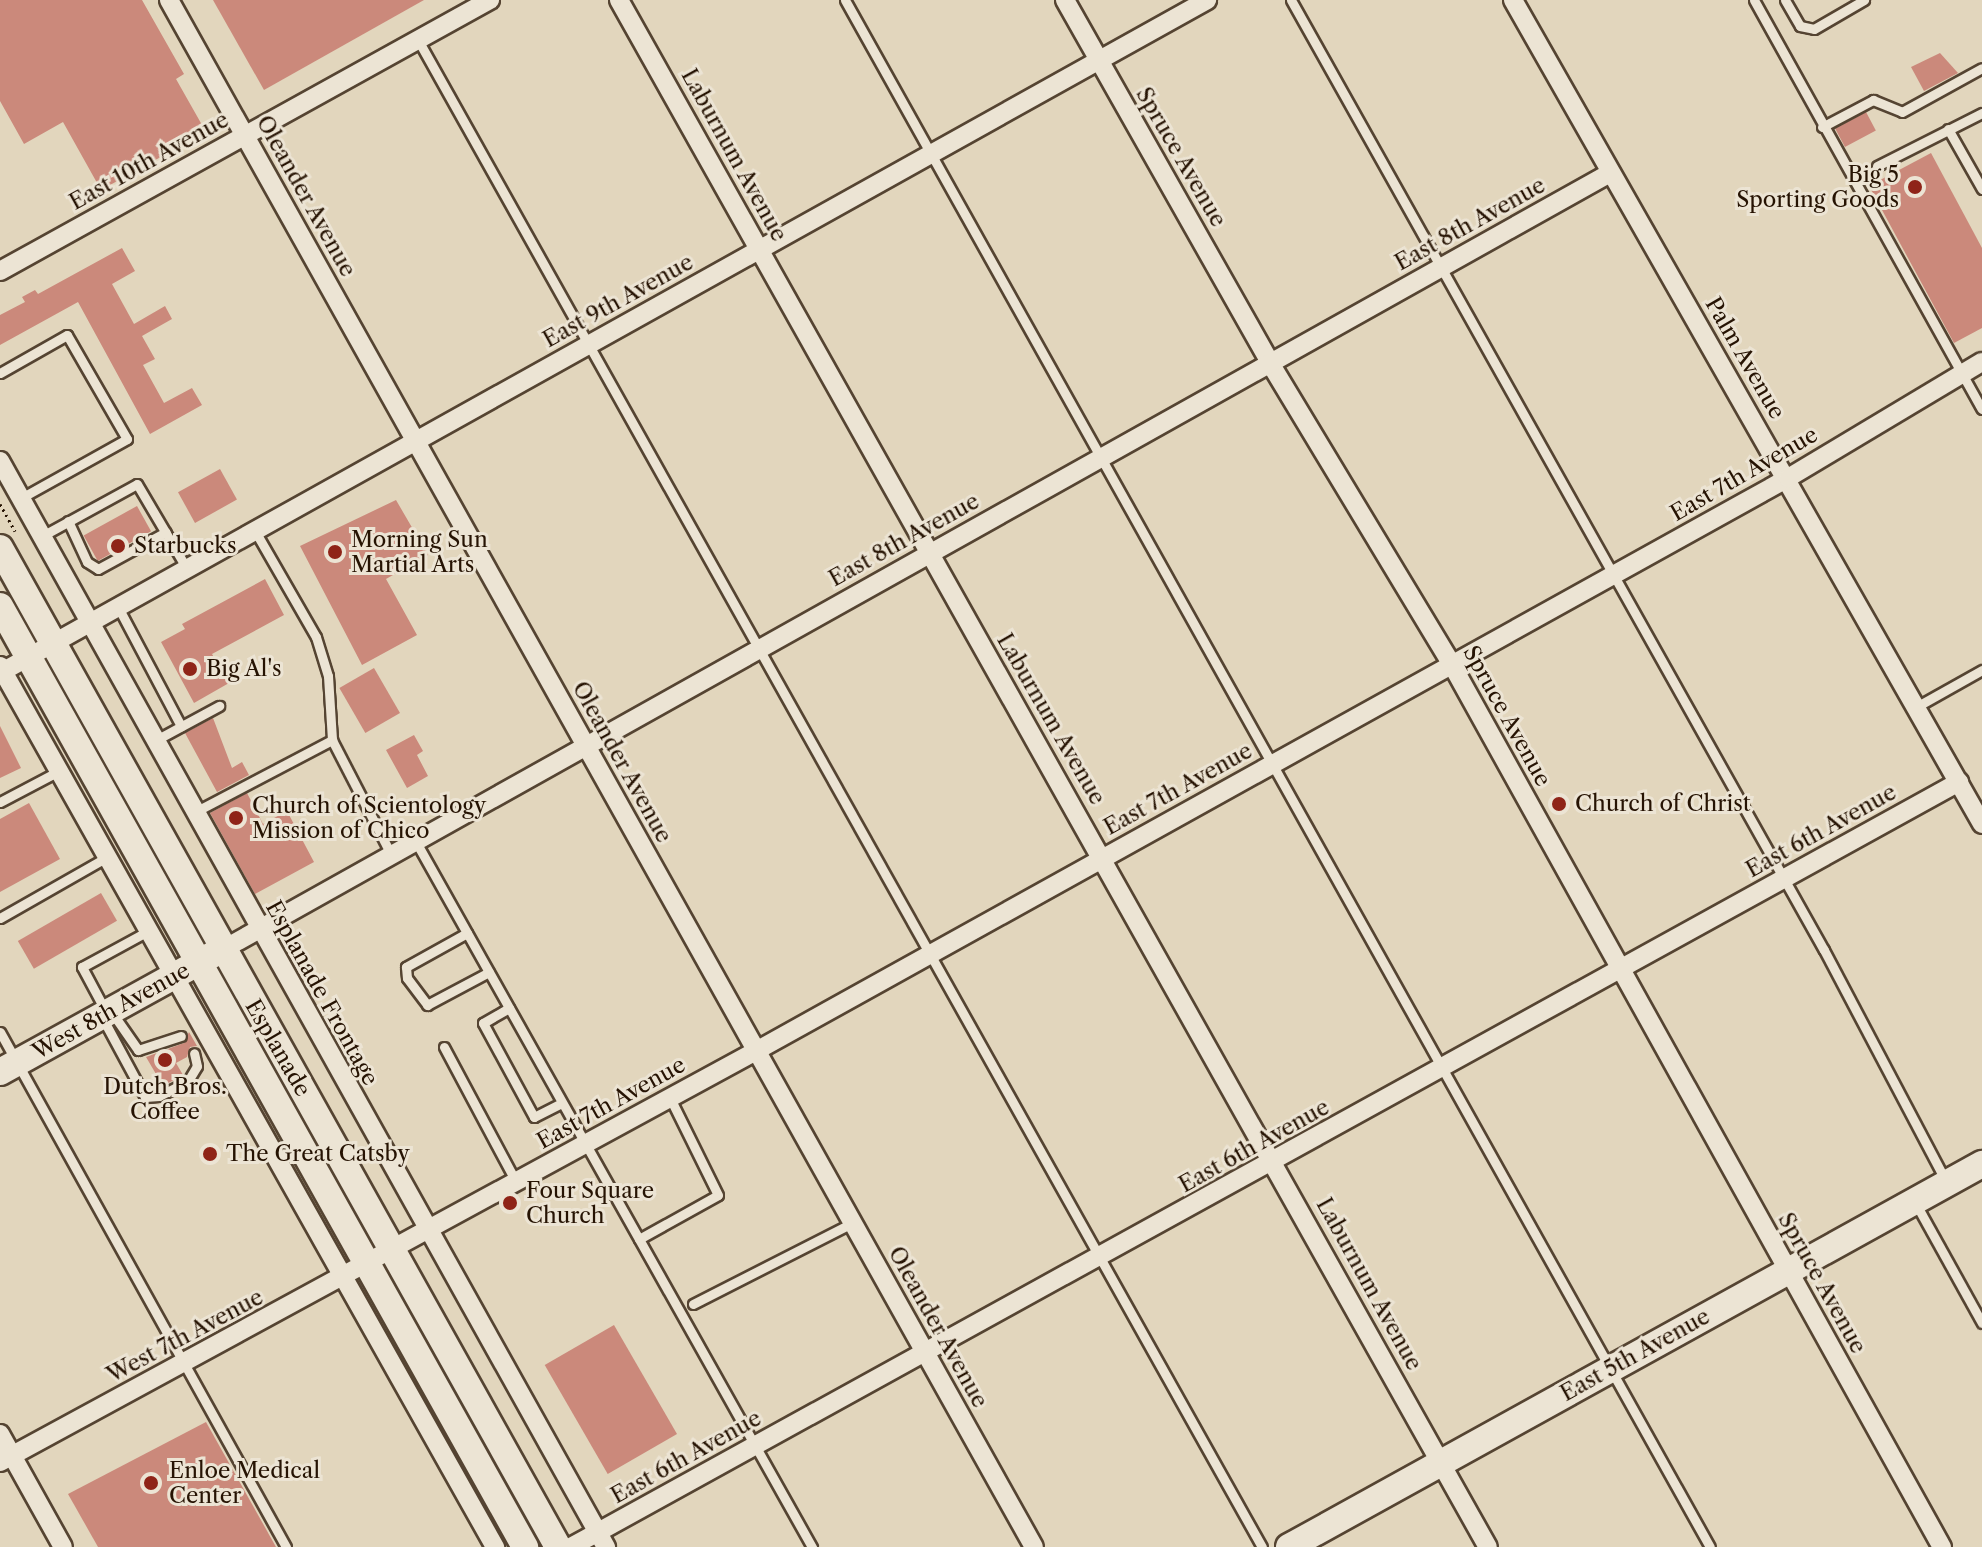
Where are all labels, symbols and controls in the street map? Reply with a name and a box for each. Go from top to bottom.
street label: Laburnum Avenue [675,64,793,246]
street label: Spruce Avenue [1130,82,1232,232]
street label: East 10th Avenue [64,106,234,216]
street label: Oleander Avenue [250,110,362,282]
place label: Big 5 Sporting Goods [1736,161,1899,212]
street label: East 8th Avenue [1390,172,1550,276]
marker: Big 5 Sporting Goods [1906,178,1924,196]
street label: East 9th Avenue [538,249,698,353]
street label: Palm Avenue [1699,292,1791,424]
street label: East 7th Avenue [1665,421,1823,527]
street label: East 8th Avenue [824,488,984,592]
place label: Morning Sun Martial Arts [351,526,488,578]
place label: Starbucks [134,533,236,559]
marker: Starbucks [109,537,127,555]
marker: Morning Sun Martial Arts [326,543,344,561]
street label: Laburnum Avenue [991,628,1111,810]
street label: Spruce Avenue [1457,641,1557,791]
place label: Big Al's [206,656,282,682]
marker: Big Al's [181,660,199,678]
street label: Oleander Avenue [566,676,678,848]
street label: East 7th Avenue [1099,737,1257,841]
street label: East 6th Avenue [1741,779,1901,883]
place label: Church of Christ [1575,791,1750,817]
place label: Church of Scientology Mission of Chico [252,792,486,844]
marker: Church of Christ [1550,795,1568,813]
marker: Church of Scientology Mission of Chico [227,809,245,827]
street label: Esplanade Frontage [260,896,384,1090]
street label: West 8th Avenue [28,957,194,1065]
street label: Esplanade [240,995,316,1101]
marker: Dutch Bros. Coffee [156,1051,174,1069]
street label: East 7th Avenue [532,1051,690,1155]
place label: Dutch Bros. Coffee [103,1073,227,1124]
street label: East 6th Avenue [1174,1094,1334,1198]
place label: The Great Catsby [226,1141,410,1167]
marker: The Great Catsby [201,1145,219,1163]
place label: Four Square Church [526,1177,654,1228]
street label: Laburnum Avenue [1310,1193,1428,1375]
marker: Four Square Church [501,1194,519,1212]
street label: Spruce Avenue [1772,1208,1872,1358]
street label: Oleander Avenue [882,1241,994,1413]
street label: West 7th Avenue [102,1283,268,1389]
street label: East 5th Avenue [1555,1303,1715,1407]
street label: East 6th Avenue [606,1405,766,1509]
place label: Enloe Medical Center [169,1457,320,1508]
marker: Enloe Medical Center [140,1472,162,1494]

